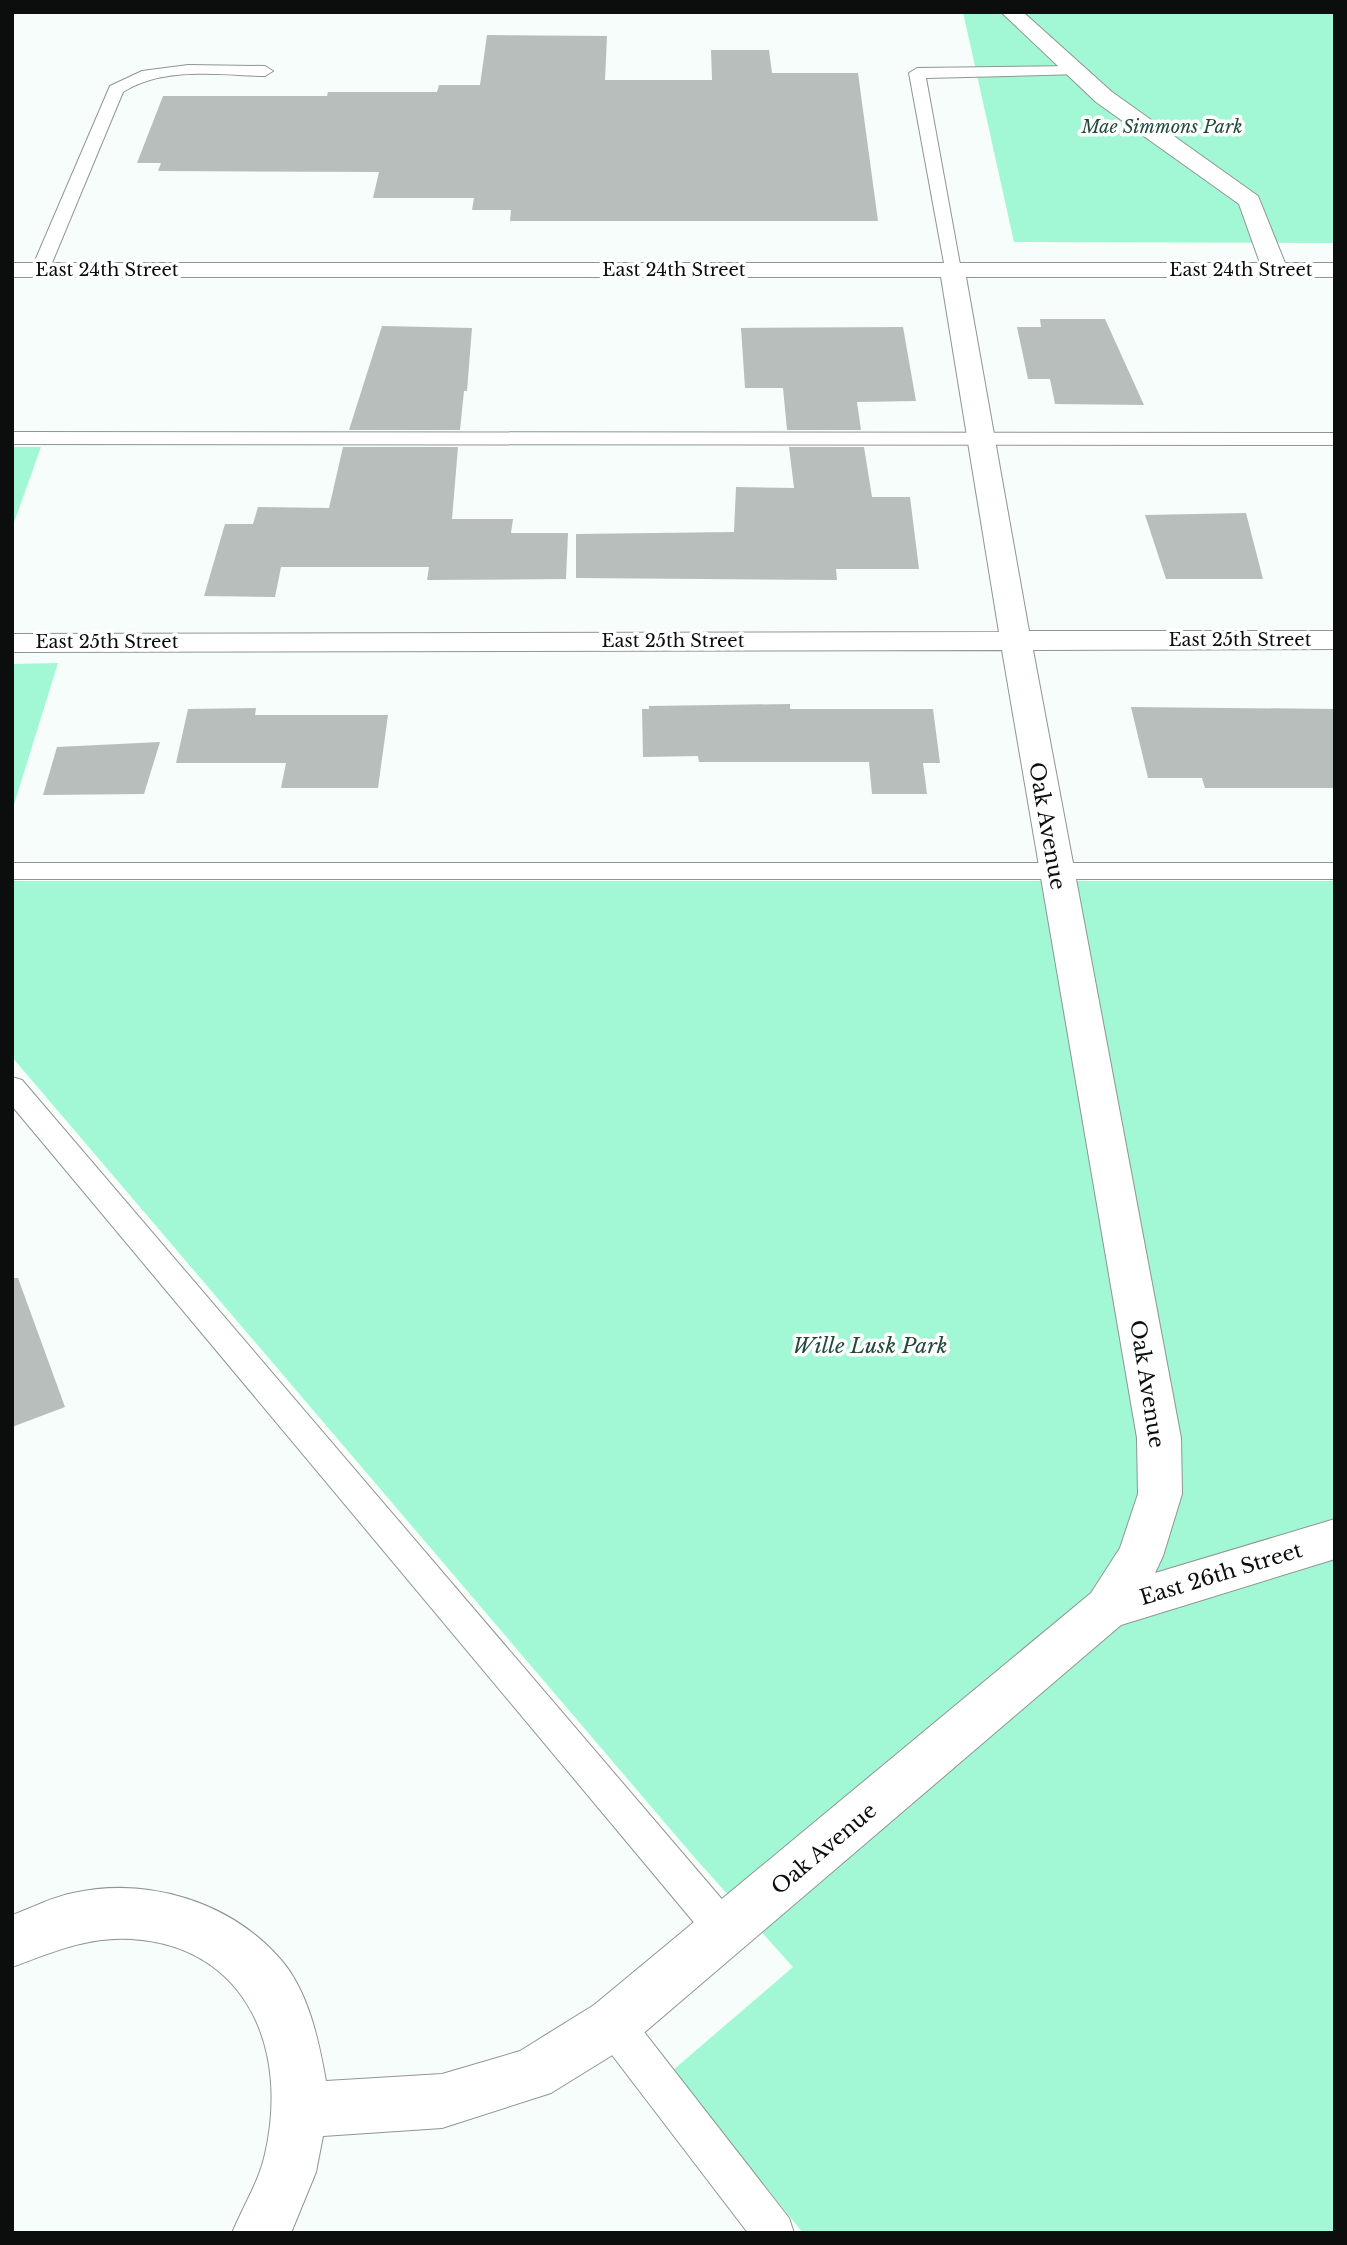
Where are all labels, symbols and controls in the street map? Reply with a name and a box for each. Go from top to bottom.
park label: Mae Simmons Park [1081,116,1242,138]
street label: East 24th Street [35,259,179,281]
street label: East 24th Street [602,259,746,281]
street label: East 24th Street [1169,259,1313,281]
street label: East 25th Street [1169,629,1312,651]
street label: East 25th Street [602,630,745,652]
street label: East 25th Street [36,631,179,653]
street label: Oak Avenue [1023,760,1071,892]
street label: Oak Avenue [1124,1318,1170,1450]
park label: Wille Lusk Park [792,1333,948,1359]
street label: East 26th Street [1137,1537,1305,1611]
street label: Oak Avenue [766,1798,882,1900]

